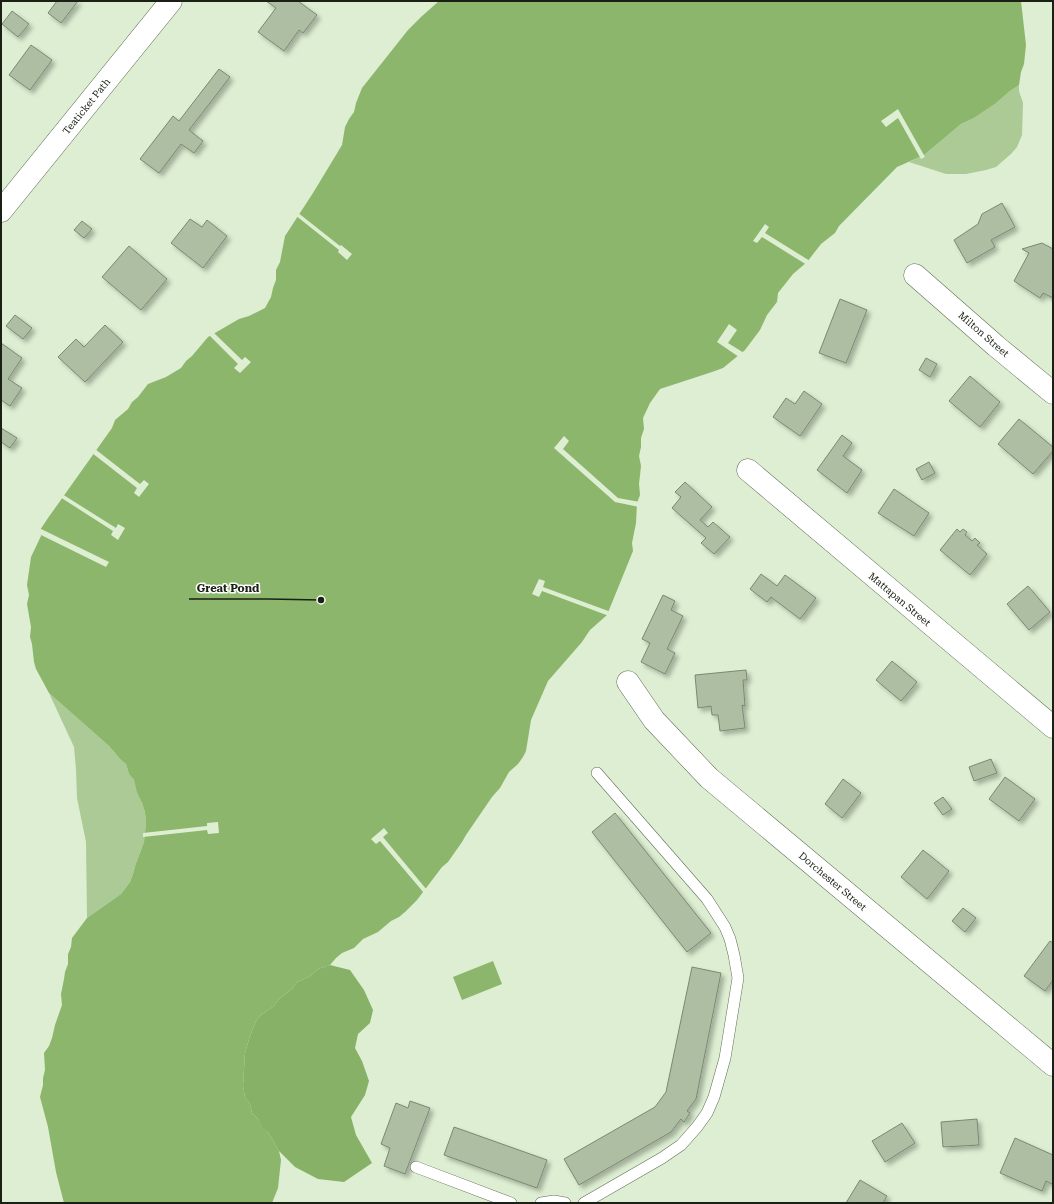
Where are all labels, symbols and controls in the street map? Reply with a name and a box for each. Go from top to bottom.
street label: Teaticket Path [60,76,113,137]
street label: Milton Street [956,309,1011,359]
street label: Mattapan Street [867,570,933,629]
callout: Great Pond [189,576,268,599]
text: Great Pond [197,582,260,595]
street label: Dorchester Street [797,850,869,913]

